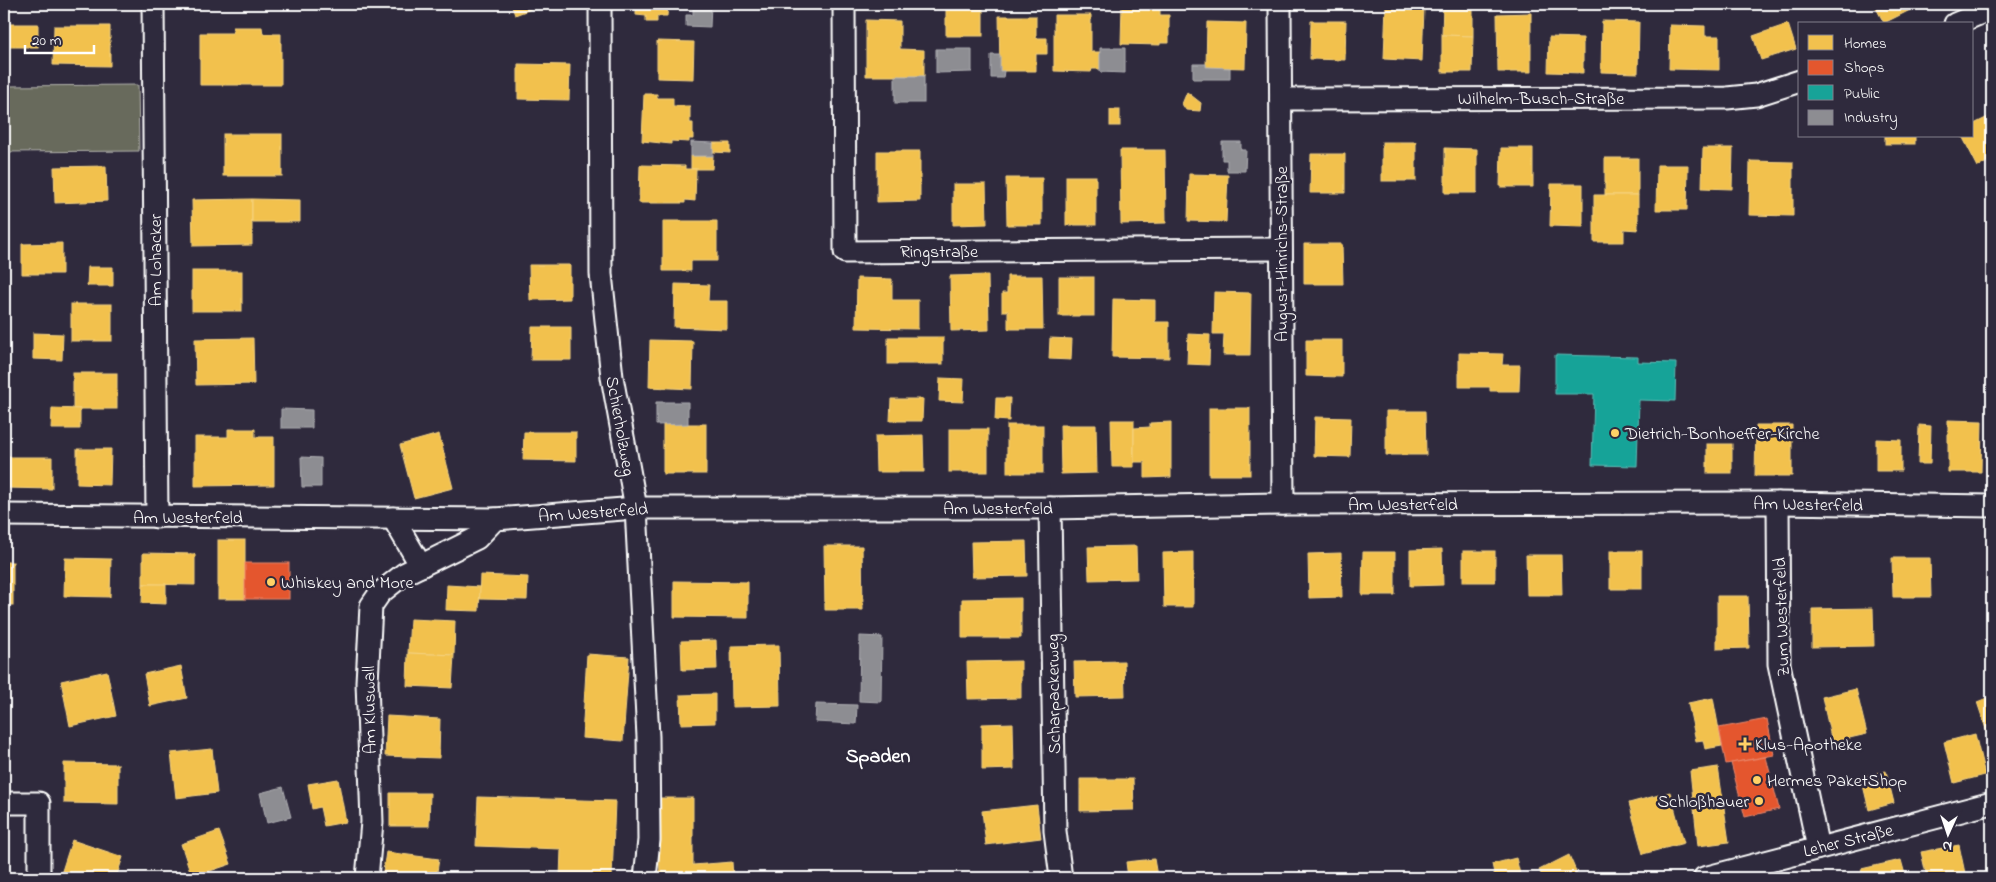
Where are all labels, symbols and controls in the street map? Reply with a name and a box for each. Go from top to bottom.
scale bar [25,22,94,54]
legend [1798,22,1974,138]
text: 20 m [32,30,62,52]
text: Homes [1844,33,1887,55]
text: Shops [1844,57,1884,79]
text: Public [1844,83,1880,105]
street label: Wilhelm-Busch-Straße [1458,87,1625,113]
text: Industry [1844,107,1898,130]
street label: August-Hinrichs-Straße [1270,165,1297,342]
street label: Am Lohacker [144,213,170,306]
street label: Ringstraße [900,240,979,267]
street label: Schierholzweg [596,374,641,478]
place label: Dietrich-Bonhoeffer-Kirche [1624,422,1820,448]
marker: Dietrich-Bonhoeffer-Kirche [1609,427,1621,439]
street label: Am Westerfeld [1753,492,1863,520]
street label: Am Westerfeld [1348,493,1458,519]
street label: Am Westerfeld [537,497,649,531]
street label: Am Westerfeld [943,497,1053,523]
street label: Am Westerfeld [133,506,243,532]
street label: Zum Westerfeld [1768,557,1798,677]
place label: Whiskey and More [281,571,414,597]
marker: Whiskey and More [265,576,277,588]
street label: Scharpackerweg [1041,634,1070,754]
street label: Am Kluswall [357,666,385,754]
place label: Klus-Apotheke [1755,733,1863,759]
marker: Klus-Apotheke [1739,738,1751,750]
district label: Spaden [846,743,910,772]
place label: Hermes PaketShop [1767,769,1907,795]
marker: Hermes PaketShop [1751,774,1763,786]
place label: Schloßhauer [1657,790,1749,816]
marker: Schloßhauer [1753,795,1765,807]
north arrow [1924,810,1974,860]
street label: Leher Straße [1801,818,1897,866]
text: N [1942,835,1953,856]

